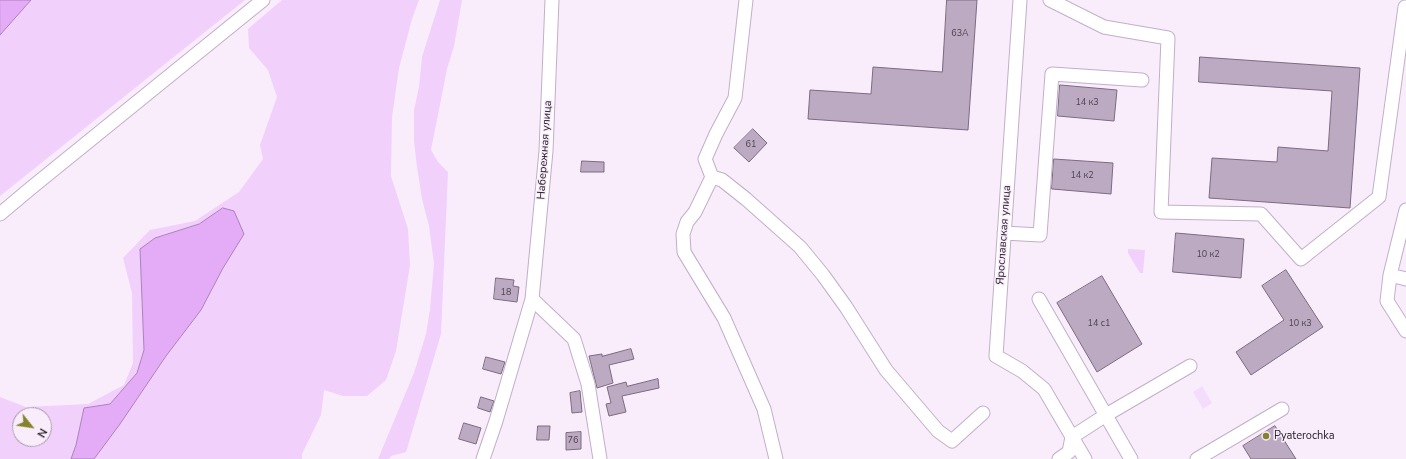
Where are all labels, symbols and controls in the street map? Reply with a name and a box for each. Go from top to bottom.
house number: 63А [951,29,969,39]
house number: 14 к3 [1075,98,1099,108]
street label: Набережная улица [535,100,555,200]
house number: 61 [746,140,756,150]
house number: 14 к2 [1070,171,1094,181]
street label: Ярославская улица [994,185,1014,285]
house number: 10 к2 [1196,250,1220,260]
house number: 18 [501,288,511,298]
house number: 14 с1 [1088,319,1110,329]
house number: 10 к3 [1288,319,1312,329]
north arrow [12,407,52,447]
text: N [33,425,51,440]
place label: Pyaterochka [1274,429,1335,443]
marker: Pyaterochka [1261,431,1271,441]
house number: 76 [568,436,578,446]

